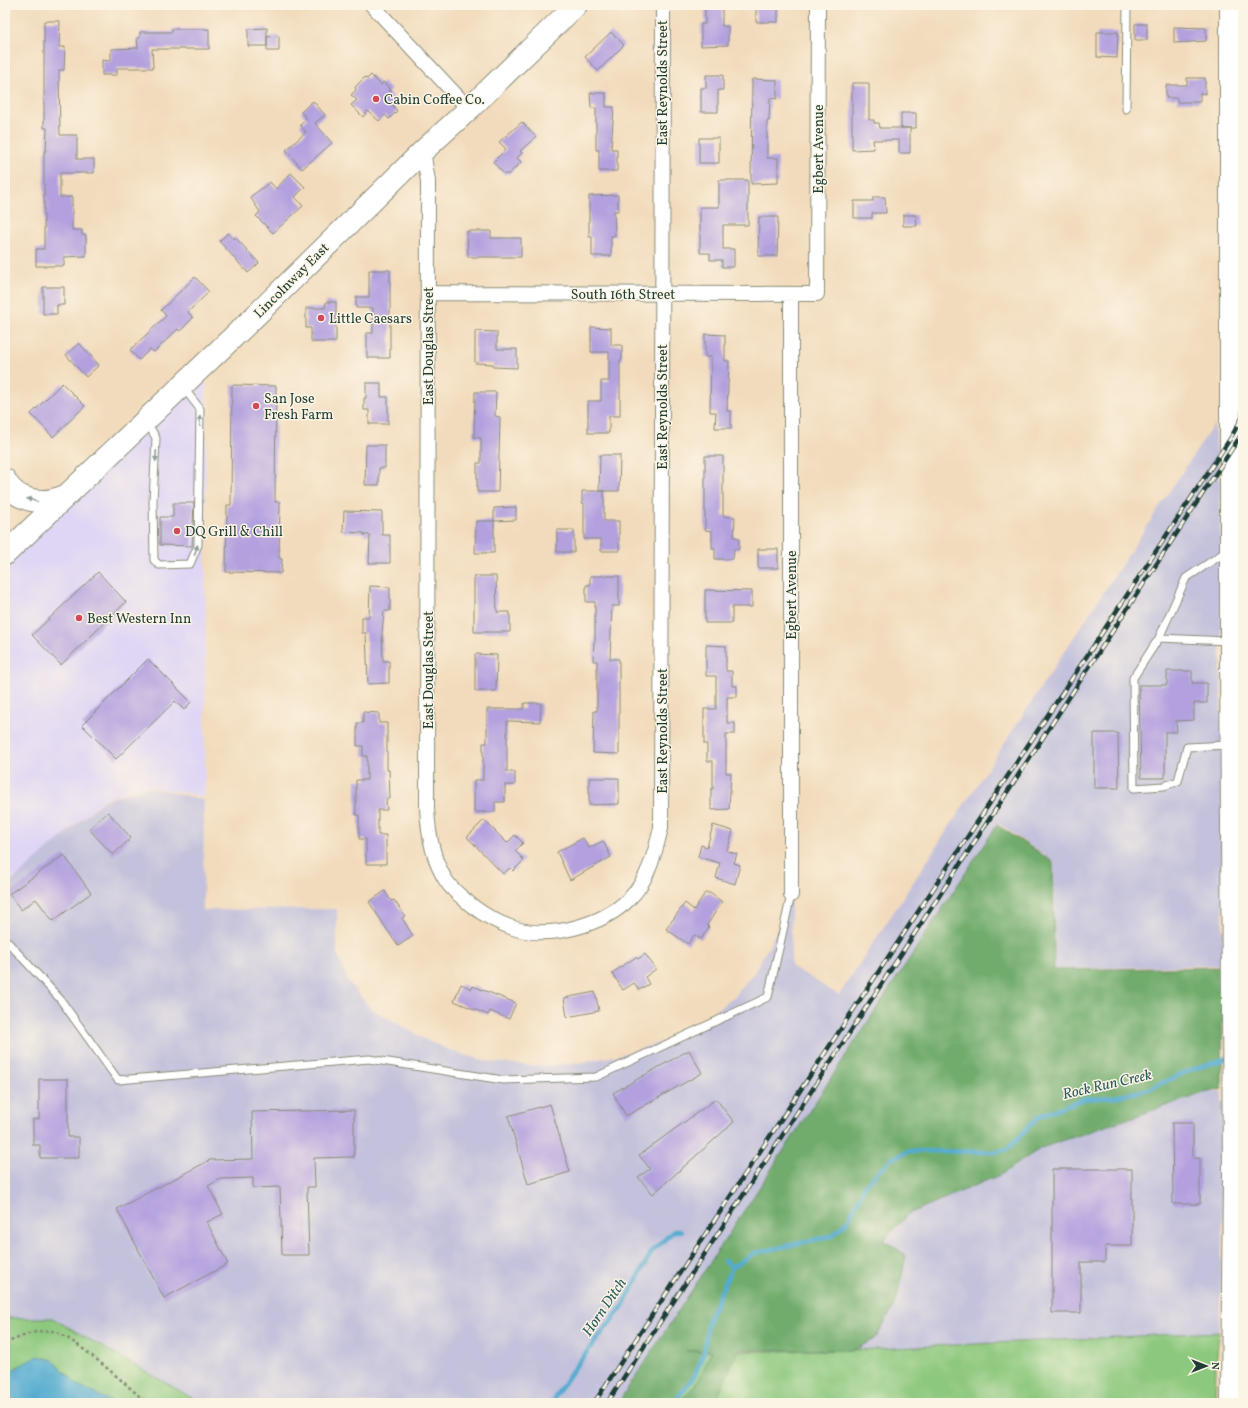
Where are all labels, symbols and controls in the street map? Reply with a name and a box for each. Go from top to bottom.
street label: East Reynolds Street [654,20,673,146]
place label: Cabin Coffee Co. [384,91,485,110]
marker: Cabin Coffee Co. [371,94,381,104]
street label: Egbert Avenue [810,104,829,194]
street label: Lincolnway East [250,239,334,323]
street label: South 16th Street [571,286,675,305]
street label: East Douglas Street [420,287,439,405]
place label: Little Caesars [329,310,412,329]
marker: Little Caesars [316,313,326,323]
street label: East Reynolds Street [654,344,673,470]
place label: San Jose Fresh Farm [264,390,333,425]
marker: San Jose Fresh Farm [251,401,261,411]
one-way arrow [197,414,203,427]
one-way arrow [152,450,159,462]
one-way arrow [25,497,37,503]
place label: DQ Grill & Chill [185,523,283,542]
marker: DQ Grill & Chill [172,526,182,536]
one-way arrow [193,544,199,556]
street label: Egbert Avenue [783,550,802,640]
place label: Best Western Inn [87,610,191,629]
street label: East Douglas Street [420,611,439,729]
marker: Best Western Inn [74,613,84,623]
street label: East Reynolds Street [654,668,673,794]
water label: Rock Run Creek [1061,1065,1154,1106]
water label: Horn Ditch [578,1274,632,1341]
north arrow [1186,1346,1226,1386]
text: N [1207,1362,1222,1370]

